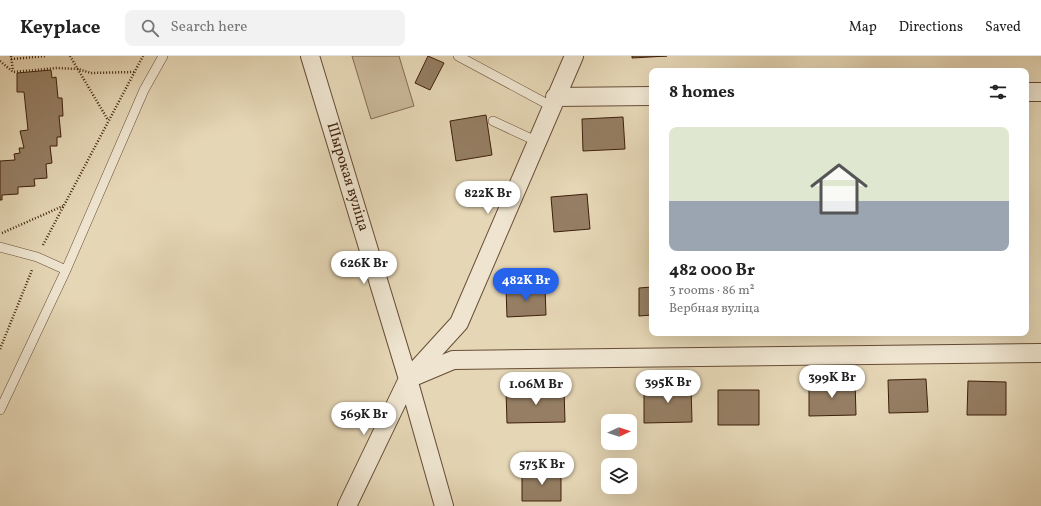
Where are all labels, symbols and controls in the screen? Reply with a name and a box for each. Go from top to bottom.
search box [125,10,405,46]
text: Keyplace [20,15,101,41]
icon: search [139,17,161,39]
text: Search here [171,17,247,38]
text: Map [849,18,877,37]
text: Directions [899,18,963,37]
text: Saved [985,18,1021,37]
text: 8 homes [669,81,735,104]
icon: filters [987,81,1009,103]
street label: Шырокая вуліца [320,120,374,234]
icon: home [803,153,875,225]
pin: 822K Br [451,181,525,215]
text: 822K Br [464,185,512,203]
pin: 626K Br [327,251,401,285]
text: 626K Br [340,255,388,273]
text: 482 000 Br [669,259,755,282]
pin: 482K Br [489,268,563,302]
text: 482K Br [502,272,550,290]
text: 3 rooms · 86 m² [669,282,754,300]
text: Вербная вуліца [669,300,760,318]
pin: 399K Br [795,365,869,399]
text: 399K Br [808,369,856,387]
pin: 395K Br [631,370,705,404]
pin: 1.06M Br [495,372,577,406]
text: 395K Br [645,374,691,392]
text: 1.06M Br [509,376,563,394]
pin: 569K Br [327,402,401,436]
text: 569K Br [340,406,388,424]
north arrow [601,414,637,450]
map controls [601,414,637,494]
pin: 573K Br [505,452,579,486]
text: 573K Br [519,456,565,474]
button: layers [601,458,637,494]

